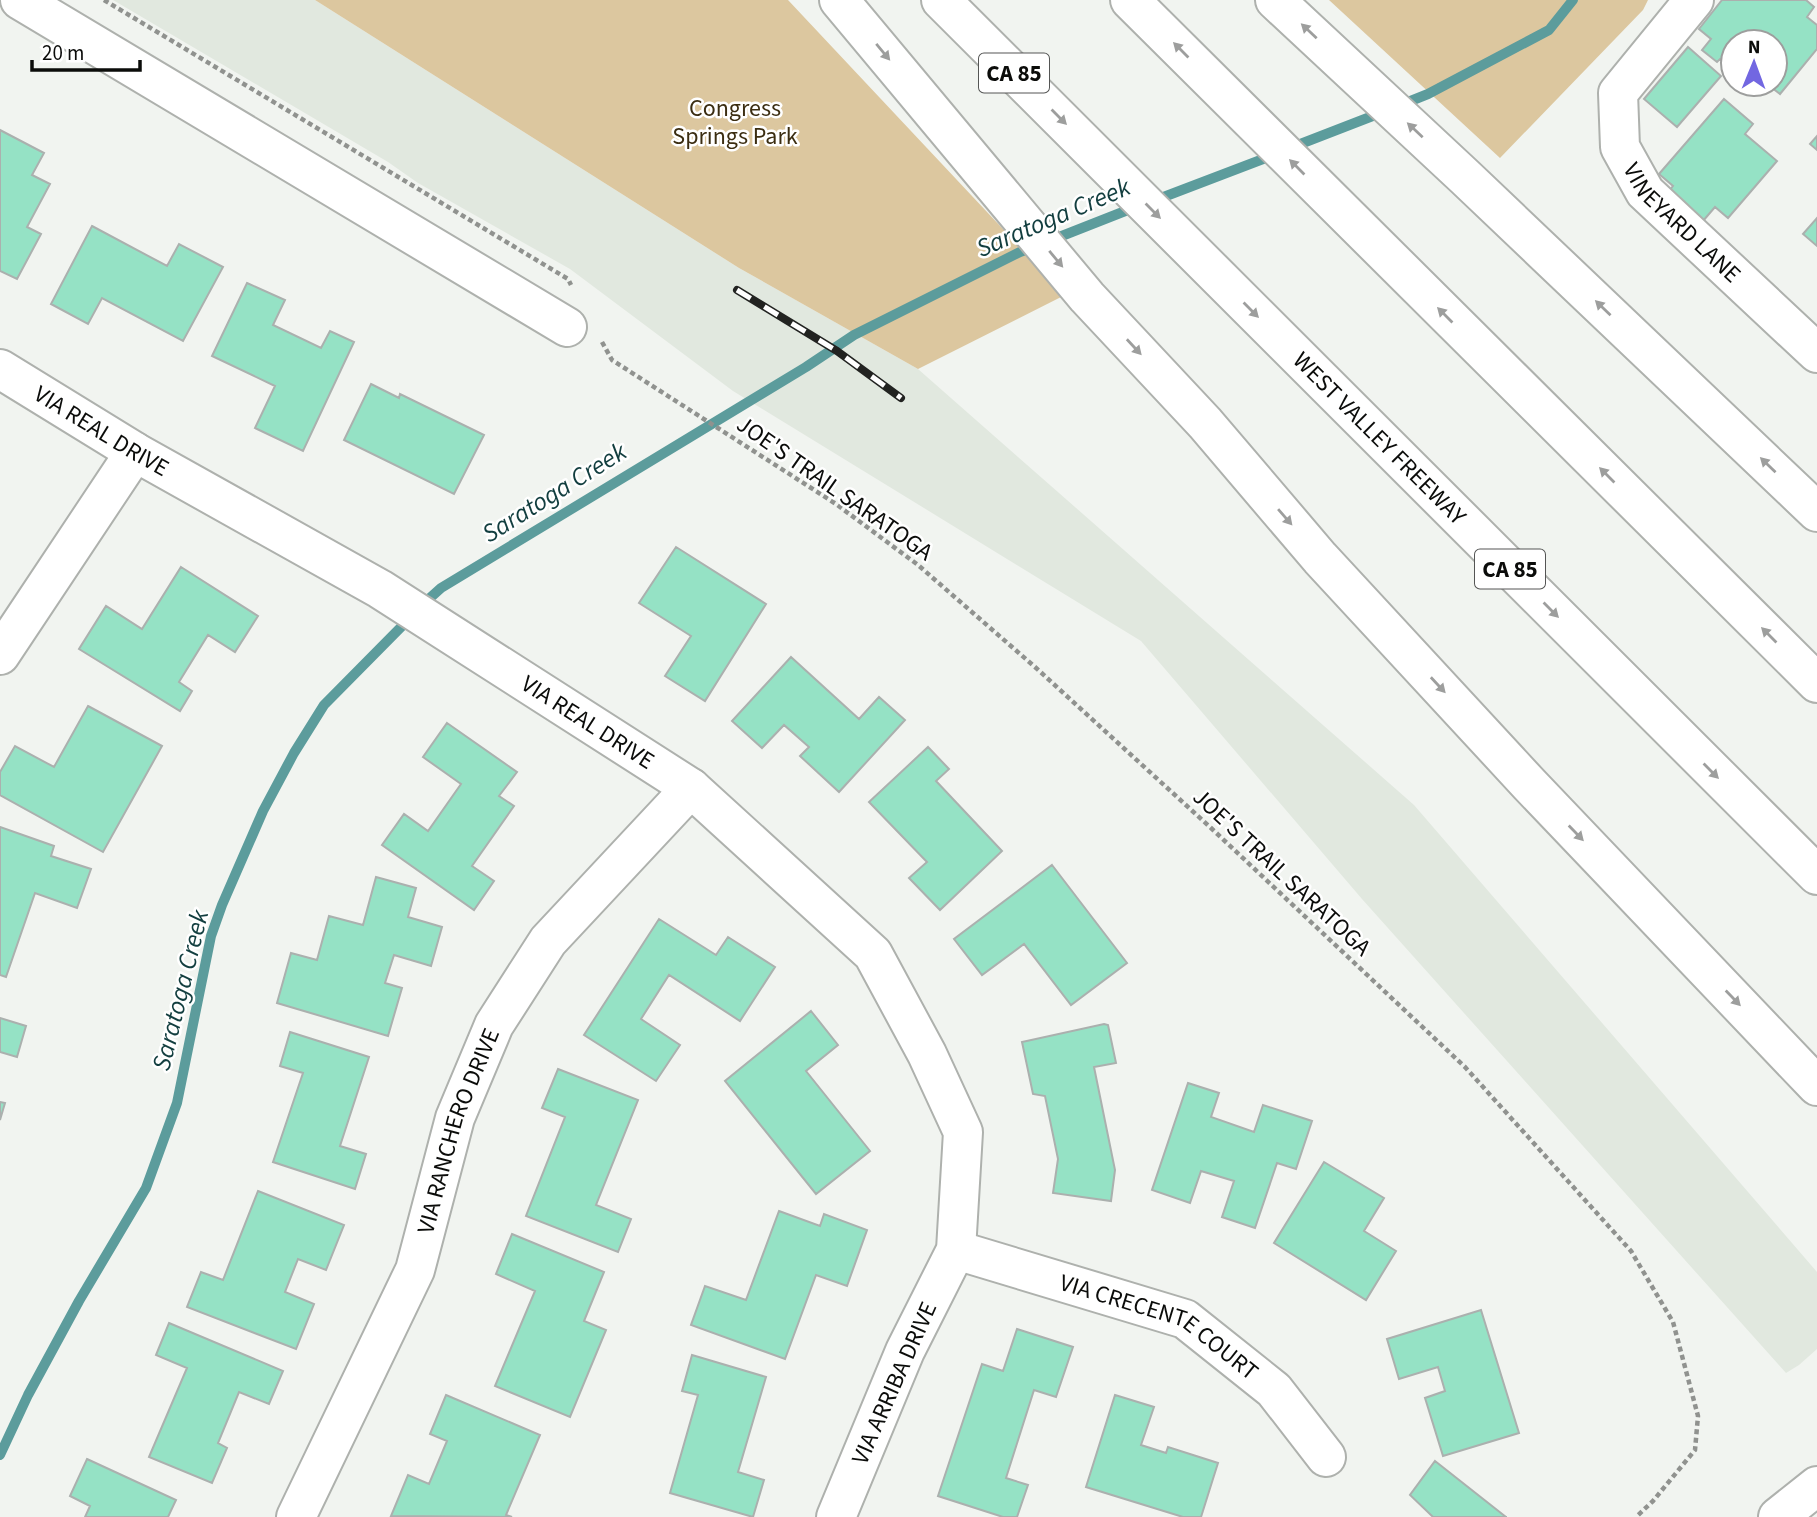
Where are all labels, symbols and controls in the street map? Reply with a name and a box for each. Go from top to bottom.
one-way arrow [1300,23,1318,39]
scale bar [32,28,140,72]
north arrow [1719,28,1789,98]
text: N [1748,34,1761,61]
text: 20 m [42,38,84,68]
one-way arrow [1172,42,1189,59]
one-way arrow [875,44,890,61]
road number: CA 85 [979,54,1049,92]
park label: Congress Springs Park [672,91,798,154]
one-way arrow [1051,109,1067,125]
one-way arrow [1407,123,1424,139]
street label: VINEYARD LANE [1614,156,1749,291]
one-way arrow [1289,159,1305,175]
water label: Saratoga Creek [970,168,1137,267]
one-way arrow [1144,202,1160,219]
one-way arrow [1049,250,1064,268]
one-way arrow [1595,300,1612,316]
one-way arrow [1243,302,1260,319]
one-way arrow [1437,306,1454,323]
one-way arrow [1126,338,1142,356]
street label: WEST VALLEY FREEWAY [1285,344,1474,534]
street label: VIA REAL DRIVE [27,377,175,486]
street label: JOE'S TRAIL SARATOGA [729,407,940,570]
water label: Saratoga Creek [475,433,634,552]
one-way arrow [1759,456,1776,473]
one-way arrow [1599,467,1616,483]
one-way arrow [1277,508,1293,526]
road number: CA 85 [1475,550,1545,589]
one-way arrow [1542,601,1559,618]
one-way arrow [1760,626,1777,643]
street label: VIA REAL DRIVE [514,667,661,778]
one-way arrow [1430,676,1446,694]
one-way arrow [1703,762,1720,779]
street label: JOE'S TRAIL SARATOGA [1185,780,1379,965]
one-way arrow [1567,824,1583,841]
water label: Saratoga Creek [143,905,218,1074]
one-way arrow [1724,989,1740,1006]
street label: VIA RANCHERO DRIVE [408,1023,509,1237]
street label: VIA CRECENTE COURT [1055,1265,1266,1389]
street label: VIA ARRIBA DRIVE [843,1296,946,1470]

